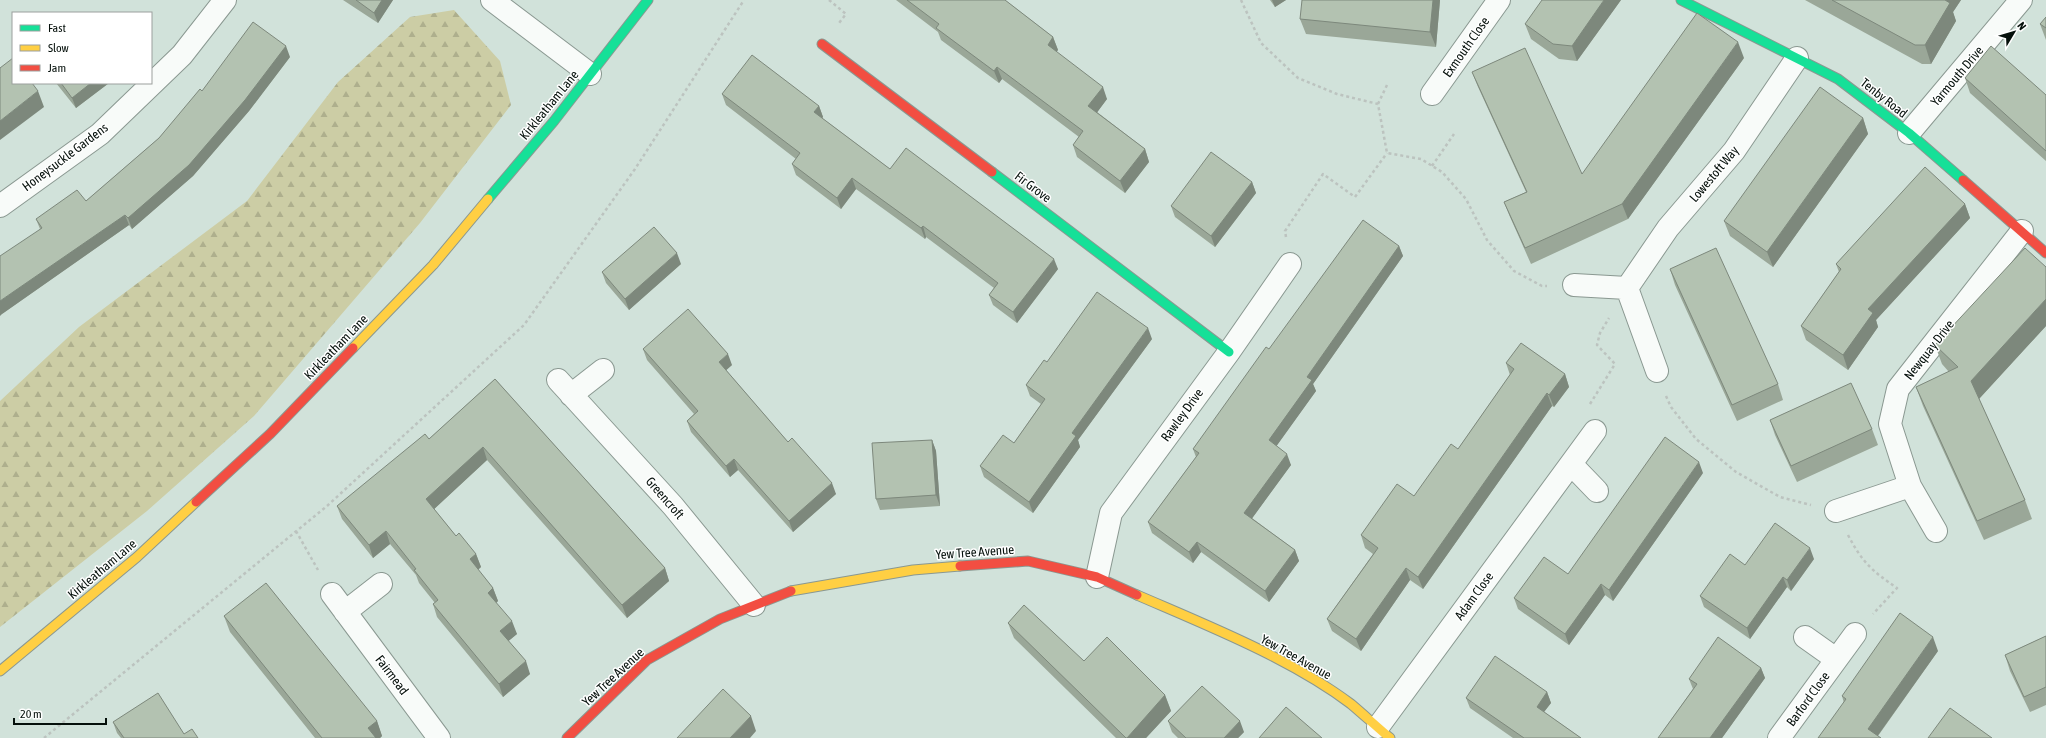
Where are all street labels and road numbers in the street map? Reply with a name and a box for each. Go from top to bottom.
street label: Exmouth Close [1440,14,1492,80]
street label: Yarmouth Drive [1928,43,1986,109]
street label: Kirkleatham Lane [517,67,582,143]
street label: Tenby Road [1858,75,1910,121]
street label: Honeysuckle Gardens [19,120,111,194]
street label: Lowestoft Way [1686,142,1742,205]
street label: Fir Grove [1012,168,1054,206]
street label: Kirkleatham Lane [301,311,371,383]
street label: Newquay Drive [1901,317,1957,383]
street label: Rawley Drive [1158,386,1206,444]
street label: Greencroft [643,474,688,522]
street label: Kirkleatham Lane [65,536,139,602]
street label: Yew Tree Avenue [935,542,1015,562]
street label: Adam Close [1452,569,1496,623]
street label: Yew Tree Avenue [1258,631,1334,683]
street label: Yew Tree Avenue [579,645,647,709]
street label: Fairmead [372,652,412,698]
street label: Barford Close [1783,669,1833,729]

